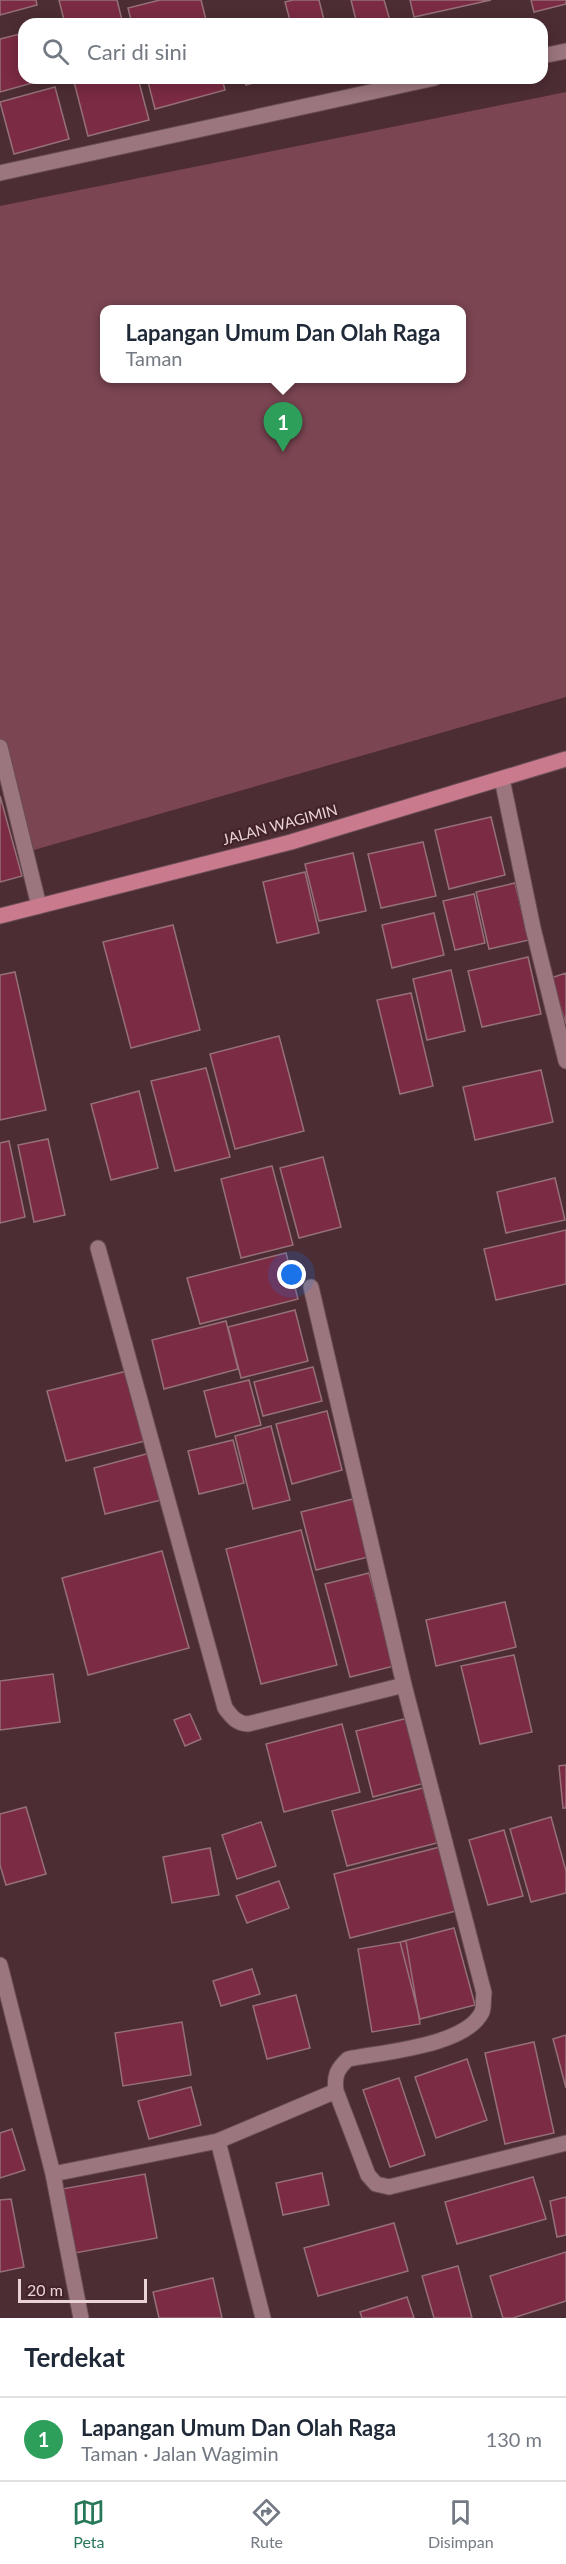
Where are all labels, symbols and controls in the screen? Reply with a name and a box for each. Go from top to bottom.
search box [18,18,548,84]
icon: search [39,35,72,68]
text: Cari di sini [87,38,187,65]
popup [100,305,466,383]
text: Lapangan Umum Dan Olah Raga [125,319,441,346]
text: Taman [125,346,183,370]
pin: 1 [264,402,302,452]
street label: JALAN WAGIMIN [220,800,339,848]
your location [277,1260,306,1289]
scale bar [18,2276,147,2304]
text: 20 m [27,2280,63,2299]
text: Terdekat [24,2341,125,2373]
text: Lapangan Umum Dan Olah Raga [81,2414,396,2441]
text: 1 [38,2427,49,2451]
text: 130 m [486,2427,542,2451]
text: Taman · Jalan Wagimin [81,2441,279,2465]
tab: Peta [72,2496,105,2551]
tab: Rute [250,2496,283,2551]
tab: Disimpan [428,2496,494,2551]

